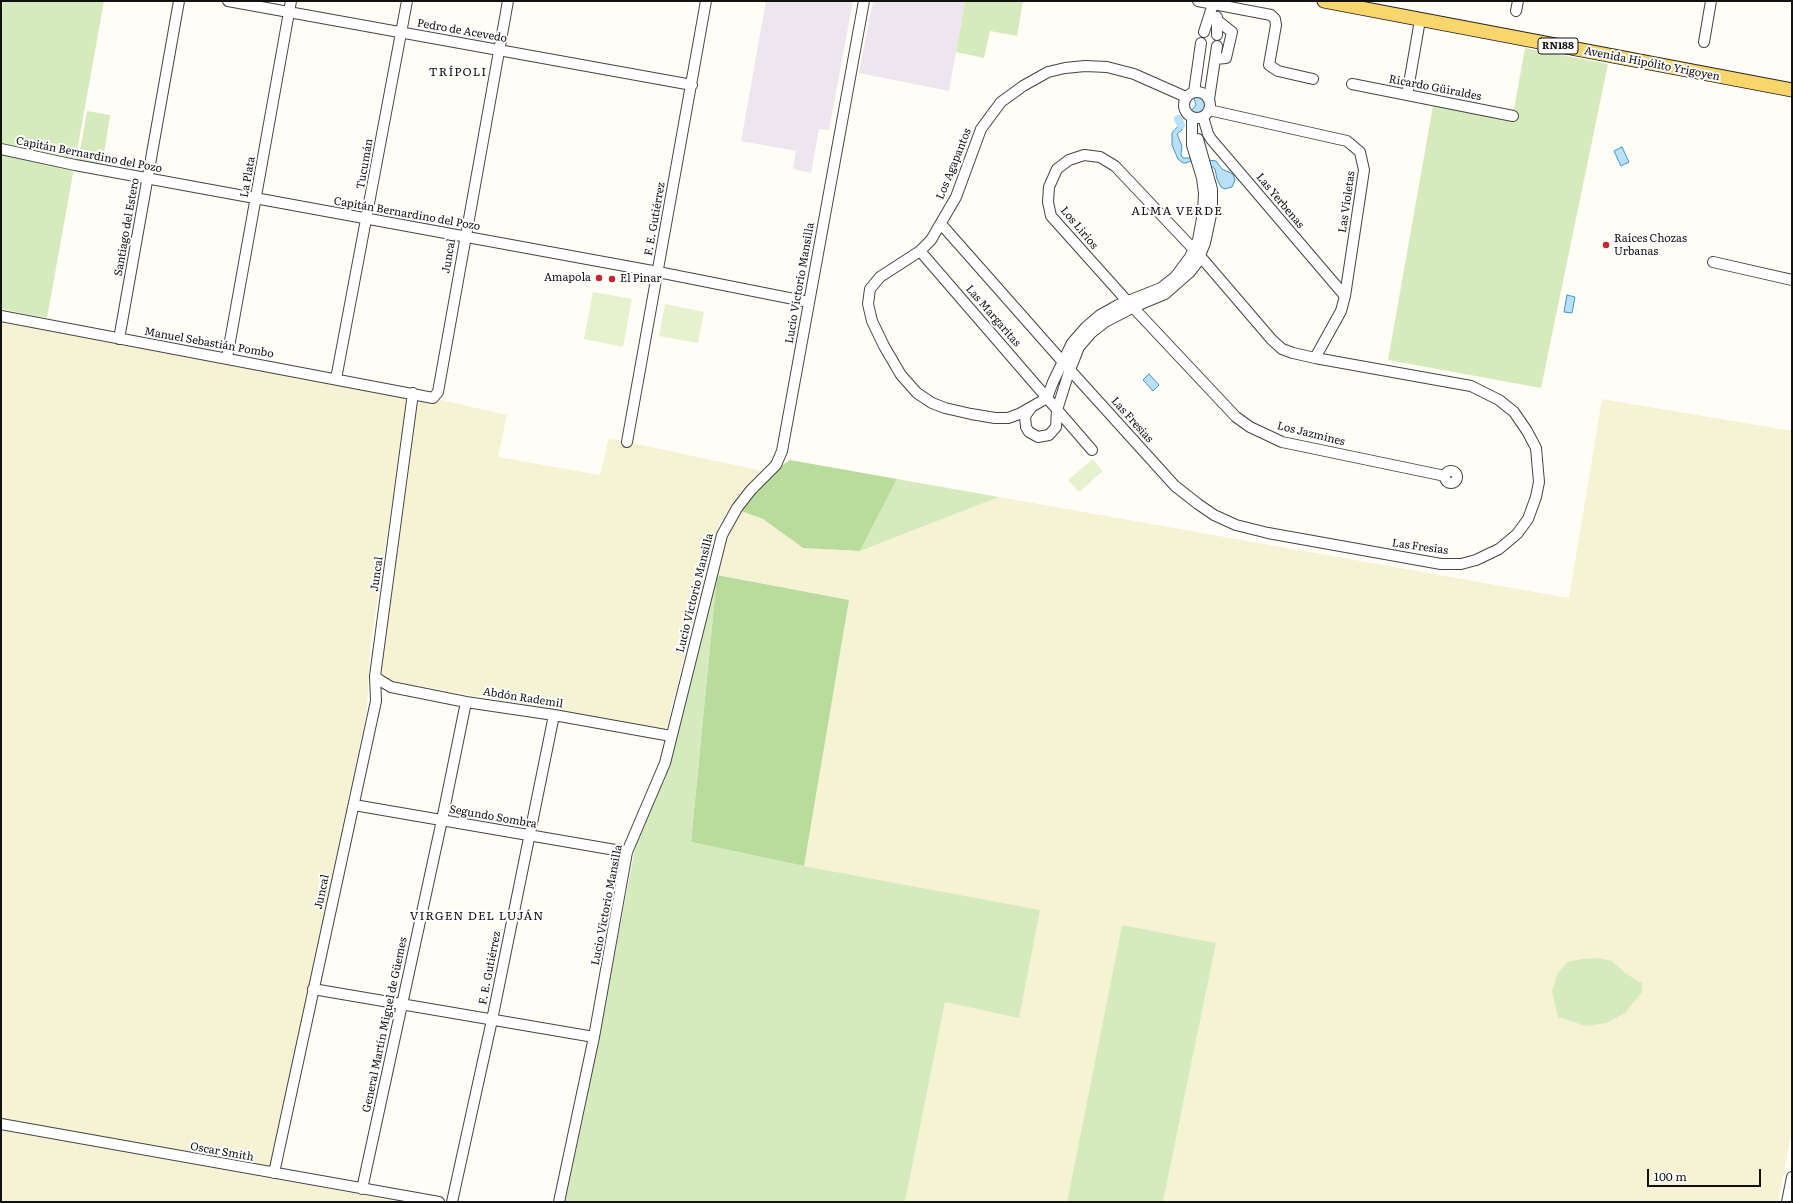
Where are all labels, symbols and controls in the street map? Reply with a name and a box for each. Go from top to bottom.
street label: Pedro de Acevedo [416,17,508,45]
road number: RN188 [1538,38,1578,54]
street label: Avenida Hipólito Yrigoyen [1583,44,1721,84]
district label: TRÍPOLI [429,65,487,79]
street label: Ricardo Güiraldes [1388,73,1482,103]
street label: Los Agapantos [934,126,974,202]
street label: Capitán Bernardino del Pozo [15,134,163,176]
street label: Tucumán [354,138,376,190]
street label: La Plata [238,156,258,198]
street label: Las Violetas [1336,170,1358,234]
street label: Las Yerbenas [1253,171,1307,231]
street label: Santiago del Estero [112,177,142,277]
street label: F. E. Gutiérrez [642,181,668,257]
street label: Capitán Bernardino del Pozo [333,195,481,233]
street label: Los Lirios [1057,204,1101,252]
district label: ALMA VERDE [1131,204,1223,218]
street label: Lucio Victorio Mansilla [783,221,817,345]
place label: Raíces Chozas Urbanas [1614,232,1687,258]
street label: Juncal [439,238,459,274]
marker: Raíces Chozas Urbanas [1601,240,1611,250]
place label: Amapola [544,271,591,285]
place label: El Pinar [620,272,661,286]
marker: Amapola [594,273,604,283]
marker: El Pinar [607,274,617,284]
street label: Las Margaritas [963,282,1023,350]
street label: Manuel Sebastián Pombo [143,325,275,361]
street label: Las Fresias [1108,395,1156,445]
street label: Los Jazmines [1276,419,1346,449]
street label: Lucio Victorio Mansilla [674,532,716,654]
street label: Las Fresias [1391,537,1449,557]
street label: Juncal [368,556,386,592]
street label: Abdón Rademil [482,685,564,711]
street label: Segundo Sombra [448,803,538,831]
street label: Lucio Victorio Mansilla [589,844,625,966]
street label: Juncal [312,873,332,911]
district label: VIRGEN DEL LUJÁN [410,909,544,923]
street label: F. E. Gutiérrez [476,930,504,1006]
street label: General Martín Miguel de Güemes [360,936,410,1114]
street label: Oscar Smith [189,1140,255,1164]
scale bar [1649,1161,1763,1187]
text: 100 m [1654,1167,1687,1185]

